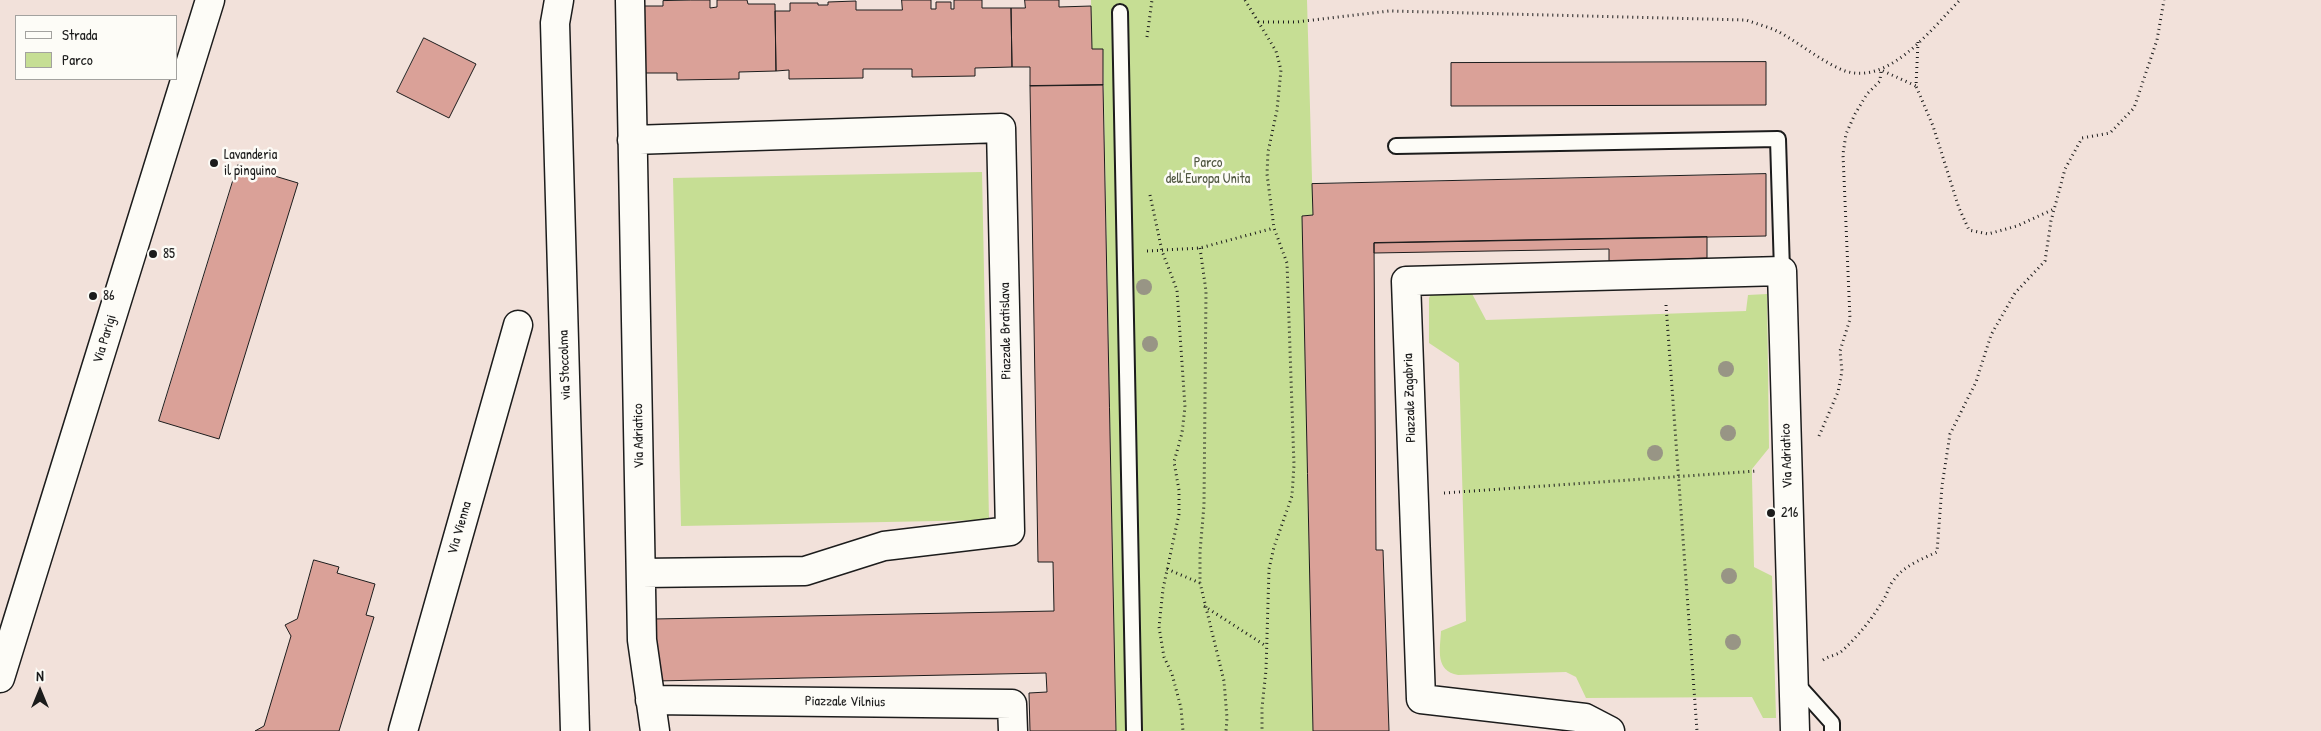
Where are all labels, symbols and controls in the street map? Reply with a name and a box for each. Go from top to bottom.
legend [15,15,178,80]
text: Strada [62,24,97,45]
text: Parco [62,49,93,70]
place label: Lavanderia il pinguino [224,147,277,180]
park label: Parco dell'Europa Unita [1166,155,1250,188]
marker: Lavanderia il pinguino [208,157,220,169]
place label: 85 [163,246,175,262]
marker: 85 [147,248,159,260]
street label: Piazzale Bratislava [997,282,1015,380]
place label: 86 [103,288,115,304]
marker: 86 [87,290,99,302]
street label: Via Parigi [90,313,120,365]
street label: via Stoccolma [555,330,575,400]
street label: Piazzale Zagabria [1400,353,1420,443]
street label: Via Adriatico [630,403,648,469]
street label: Via Adriatico [1777,423,1797,489]
street label: Via Vienna [444,500,476,556]
place label: 216 [1781,505,1798,521]
marker: 216 [1765,507,1777,519]
north arrow [15,666,65,716]
text: N [36,666,44,685]
street label: Piazzale Vilnius [805,693,885,711]

